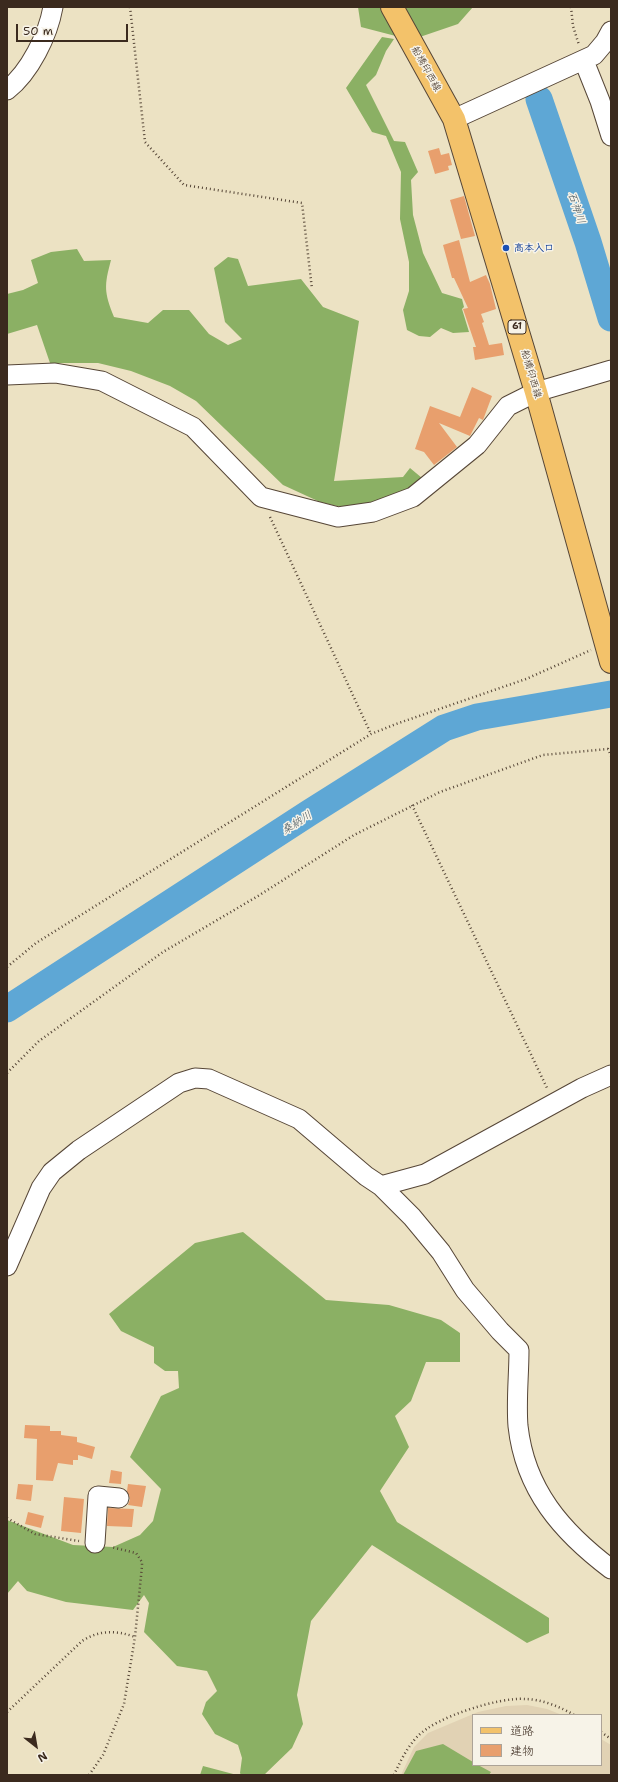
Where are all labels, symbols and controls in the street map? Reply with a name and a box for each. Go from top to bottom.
scale bar [18,16,130,42]
text: 50 m [23,23,53,39]
street label: 船橋印西線 [409,44,443,94]
water label: 石神川 [564,190,588,226]
place label: 高本入口 [514,242,554,254]
marker: 高本入口 [501,243,511,253]
road number: 61 [508,320,526,334]
street label: 船橋印西線 [518,348,544,400]
water label: 桑納川 [280,808,314,838]
legend [472,1714,602,1766]
text: 道路 [510,1723,534,1739]
north arrow [16,1726,56,1766]
text: 建物 [510,1743,534,1759]
text: N [35,1748,50,1765]

